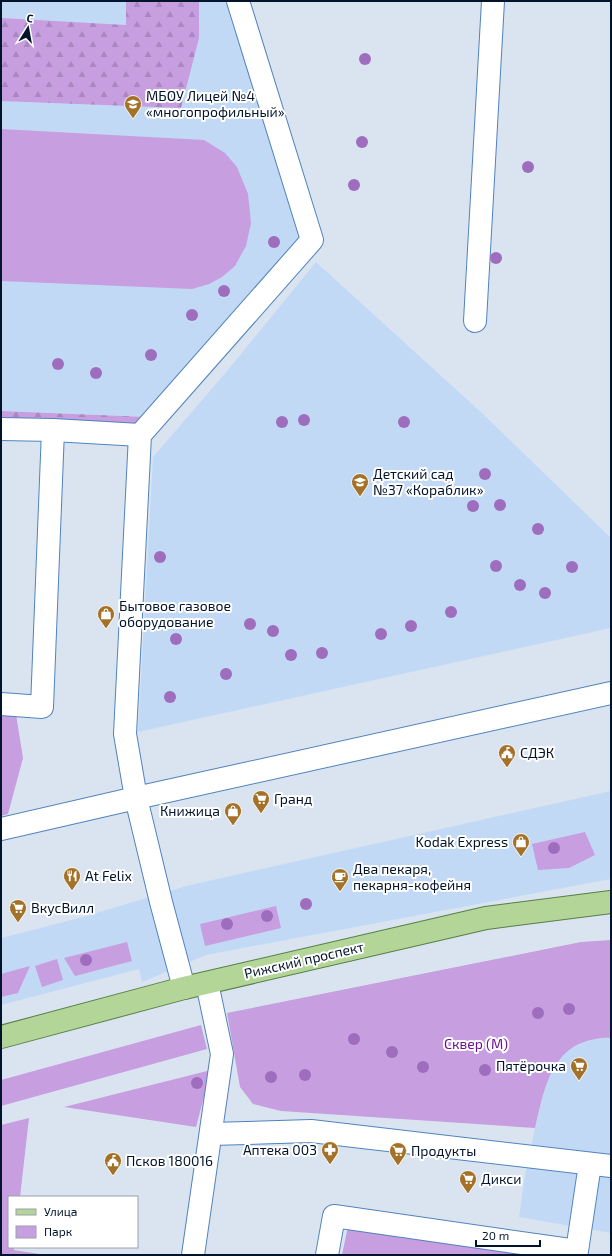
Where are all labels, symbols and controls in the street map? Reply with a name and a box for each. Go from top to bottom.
north arrow [8,8,48,48]
text: С [26,11,35,25]
place label: МБОУ Лицей №4 «многопрофильный» [146,87,285,120]
school or university icon: МБОУ Лицей №4 «многопрофильный» [123,94,143,119]
place label: Детский сад №37 «Кораблик» [373,465,484,498]
school or university icon: Детский сад №37 «Кораблик» [350,472,370,497]
place label: Бытовое газовое оборудование [119,597,231,630]
shop icon: Бытовое газовое оборудование [96,604,116,629]
public building icon: СДЭК [497,743,517,768]
place label: СДЭК [520,744,554,761]
supermarket icon: Гранд [251,789,271,814]
place label: Гранд [274,790,312,807]
shop icon: Книжица [223,801,243,826]
place label: Книжица [160,802,220,819]
shop icon: Kodak Express [511,832,531,857]
place label: Kodak Express [416,833,508,850]
place label: Два пекаря, пекарня-кофейня [353,860,471,893]
restaurant icon: At Felix [62,866,82,891]
place label: At Felix [85,867,132,884]
cafe icon: Два пекаря, пекарня-кофейня [330,867,350,892]
supermarket icon: ВкусВилл [8,898,28,923]
place label: ВкусВилл [31,899,94,916]
street label: Рижский проспект [242,937,366,982]
park label: Сквер (М) [444,1035,508,1052]
supermarket icon: Пятёрочка [569,1056,589,1081]
place label: Пятёрочка [496,1057,566,1074]
pharmacy icon: Аптека 003 [320,1140,340,1165]
place label: Аптека 003 [243,1141,317,1158]
supermarket icon: Продукты [388,1141,408,1166]
place label: Продукты [411,1142,476,1159]
public building icon: Псков 180016 [103,1151,123,1176]
place label: Псков 180016 [126,1152,213,1169]
supermarket icon: Дикси [458,1169,478,1194]
place label: Дикси [481,1170,521,1187]
legend [8,1196,138,1248]
text: Улица [44,1204,77,1218]
scale bar [476,1222,540,1248]
text: Парк [44,1224,73,1238]
text: 20 m [482,1228,509,1242]

